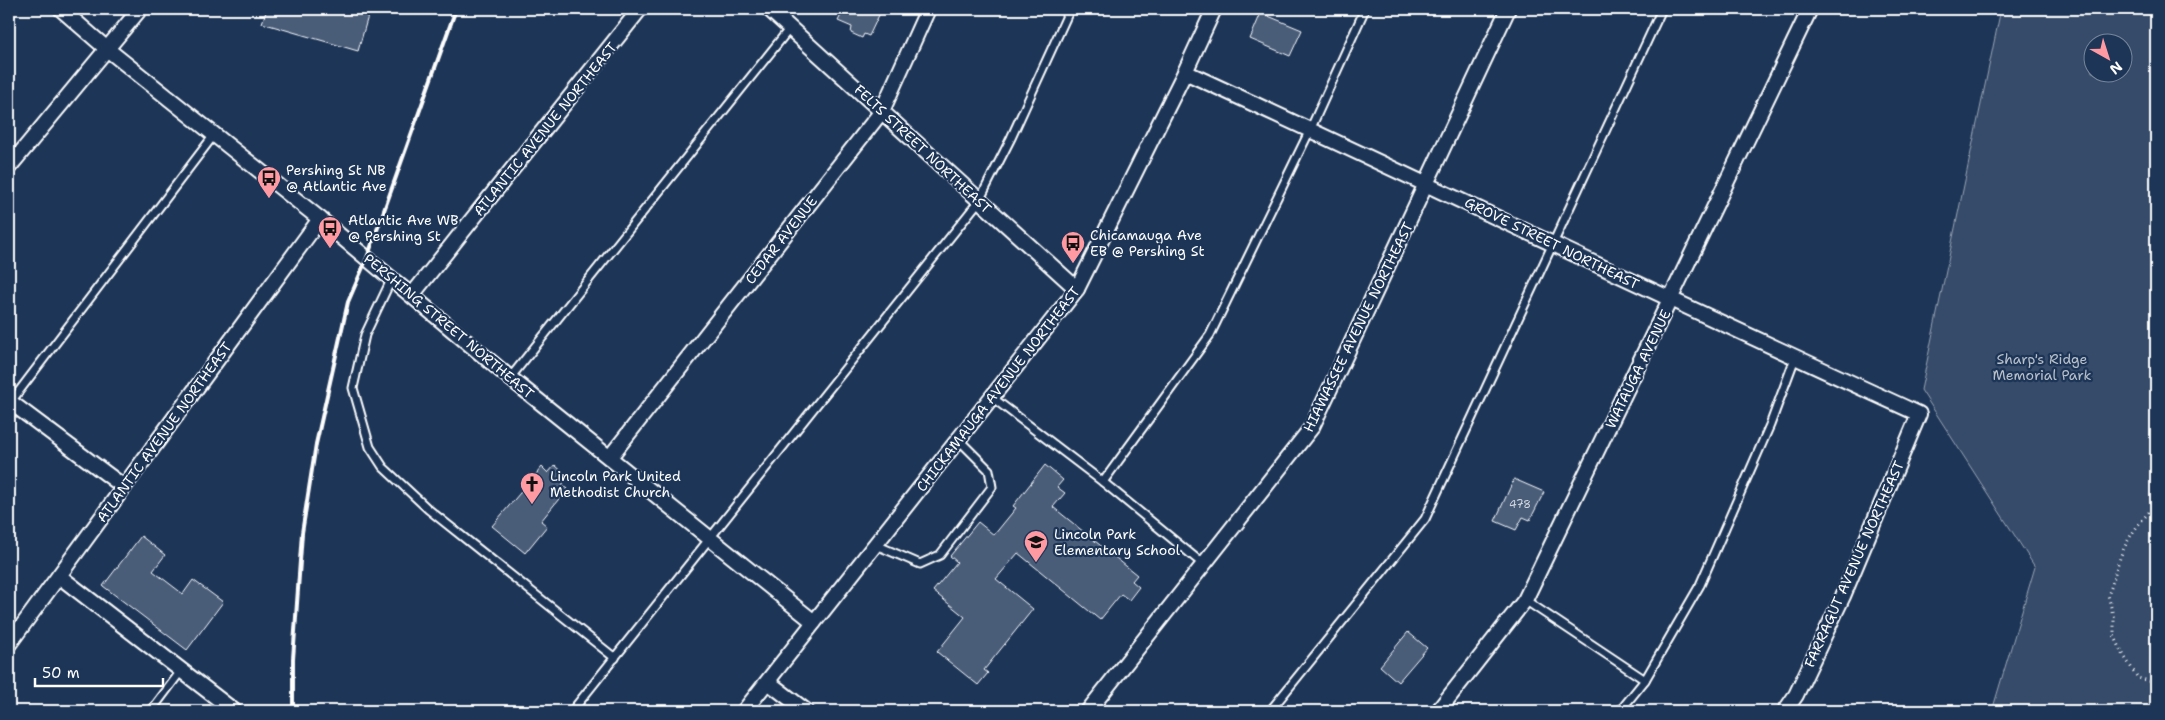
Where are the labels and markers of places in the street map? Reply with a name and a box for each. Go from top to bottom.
place label: Pershing St NB @ Atlantic Ave [286,161,387,195]
bus stop icon: Pershing St NB @ Atlantic Ave [256,165,282,199]
place label: Atlantic Ave WB @ Pershing St [348,211,459,245]
bus stop icon: Atlantic Ave WB @ Pershing St [317,215,343,249]
place label: Chicamauga Ave EB @ Pershing St [1090,226,1205,260]
bus stop icon: Chicamauga Ave EB @ Pershing St [1060,230,1086,264]
place label: Lincoln Park United Methodist Church [550,467,681,501]
church icon: Lincoln Park United Methodist Church [519,471,545,505]
place label: Lincoln Park Elementary School [1054,525,1181,559]
school or university icon: Lincoln Park Elementary School [1023,529,1049,563]

